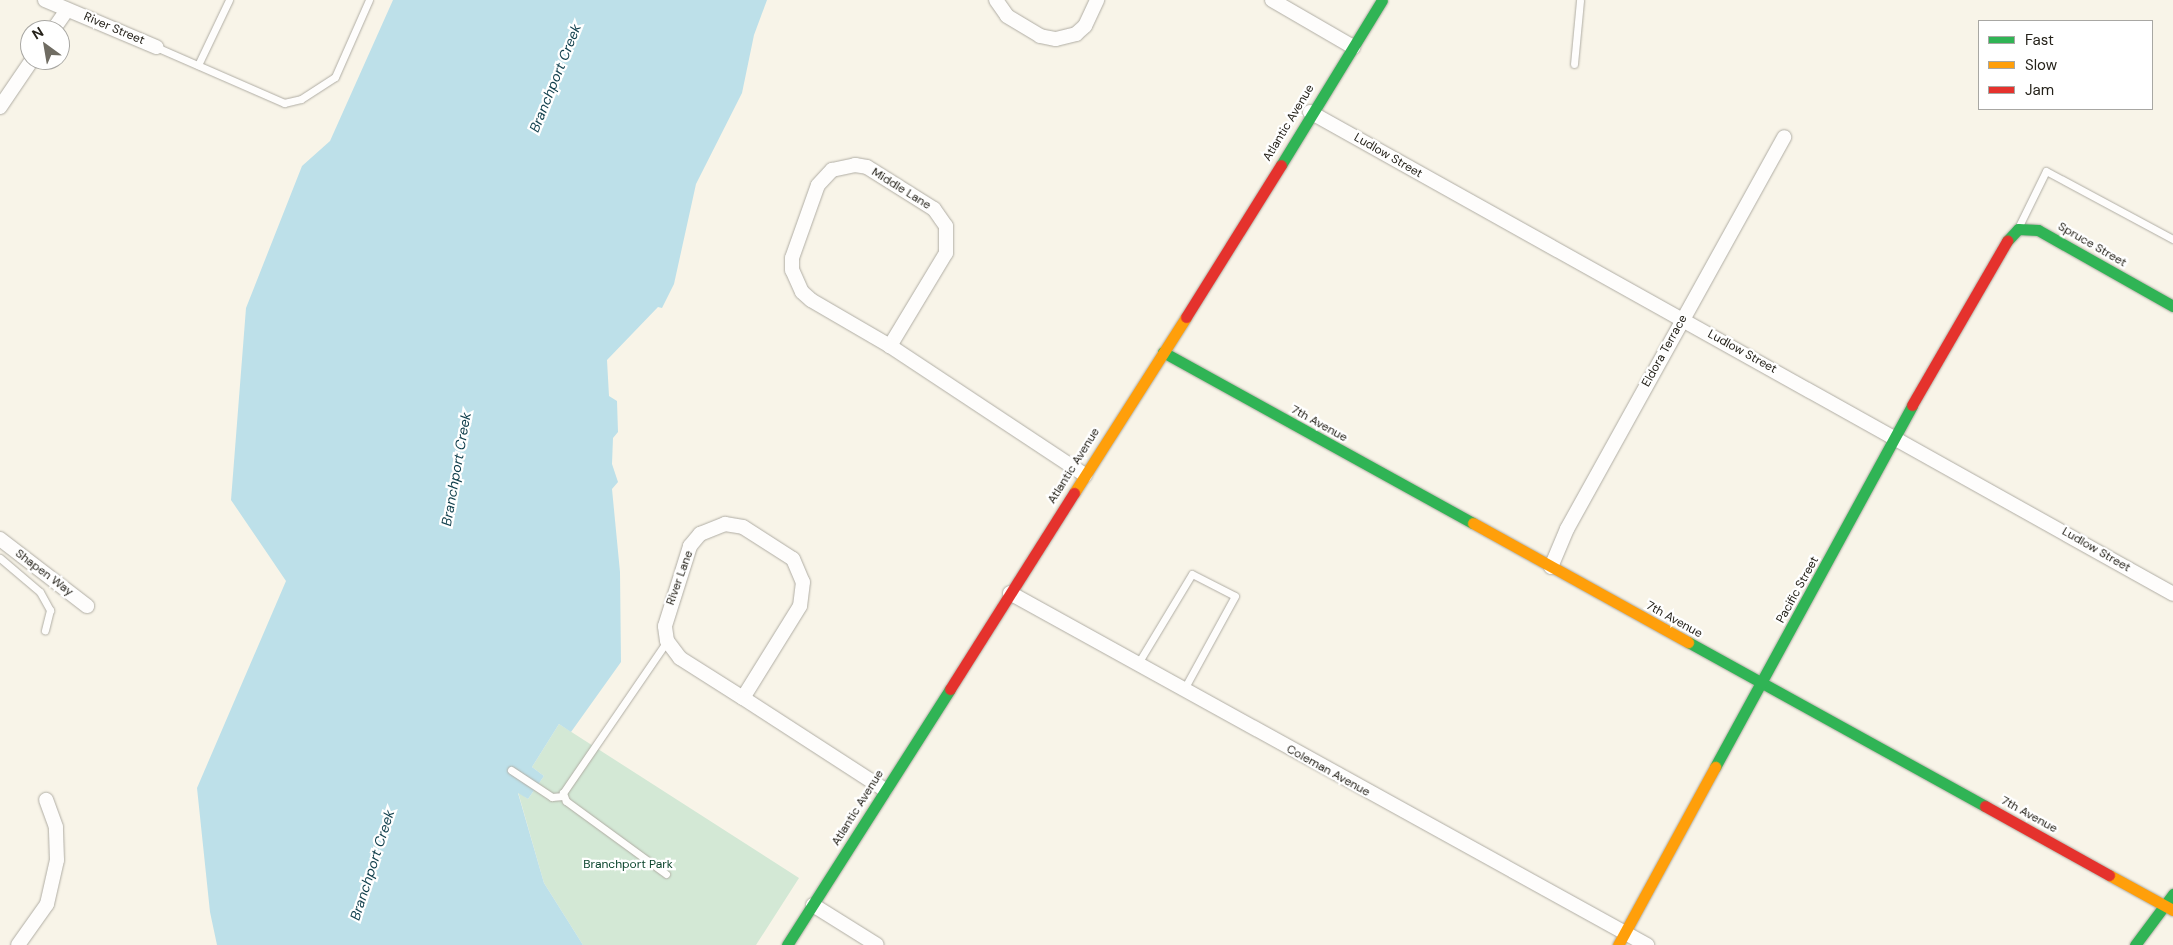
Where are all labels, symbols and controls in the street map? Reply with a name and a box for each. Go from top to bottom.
street label: River Street [82,10,146,48]
north arrow [20,20,70,70]
legend [1978,20,2153,110]
water label: Branchport Creek [526,21,584,135]
text: N [28,23,47,43]
text: Fast [2025,30,2054,50]
text: Slow [2025,55,2057,75]
text: Jam [2025,80,2054,100]
street label: Atlantic Avenue [1261,82,1317,164]
street label: Ludlow Street [1351,131,1425,181]
street label: Middle Lane [869,165,933,213]
street label: Spruce Street [2055,220,2129,270]
street label: Eldora Terrace [1639,313,1691,389]
street label: Ludlow Street [1705,327,1779,377]
street label: 7th Avenue [1288,403,1350,445]
water label: Branchport Creek [438,411,474,527]
street label: Atlantic Avenue [1045,425,1103,507]
street label: Ludlow Street [2059,525,2133,575]
street label: Shapen Way [12,547,76,599]
street label: River Lane [663,549,697,607]
street label: Pacific Street [1774,554,1822,626]
street label: 7th Avenue [1643,599,1705,641]
street label: Coleman Avenue [1284,742,1372,800]
street label: Atlantic Avenue [829,767,887,849]
street label: 7th Avenue [1998,794,2060,836]
water label: Branchport Creek [346,808,398,922]
park label: Branchport Park [583,858,673,872]

